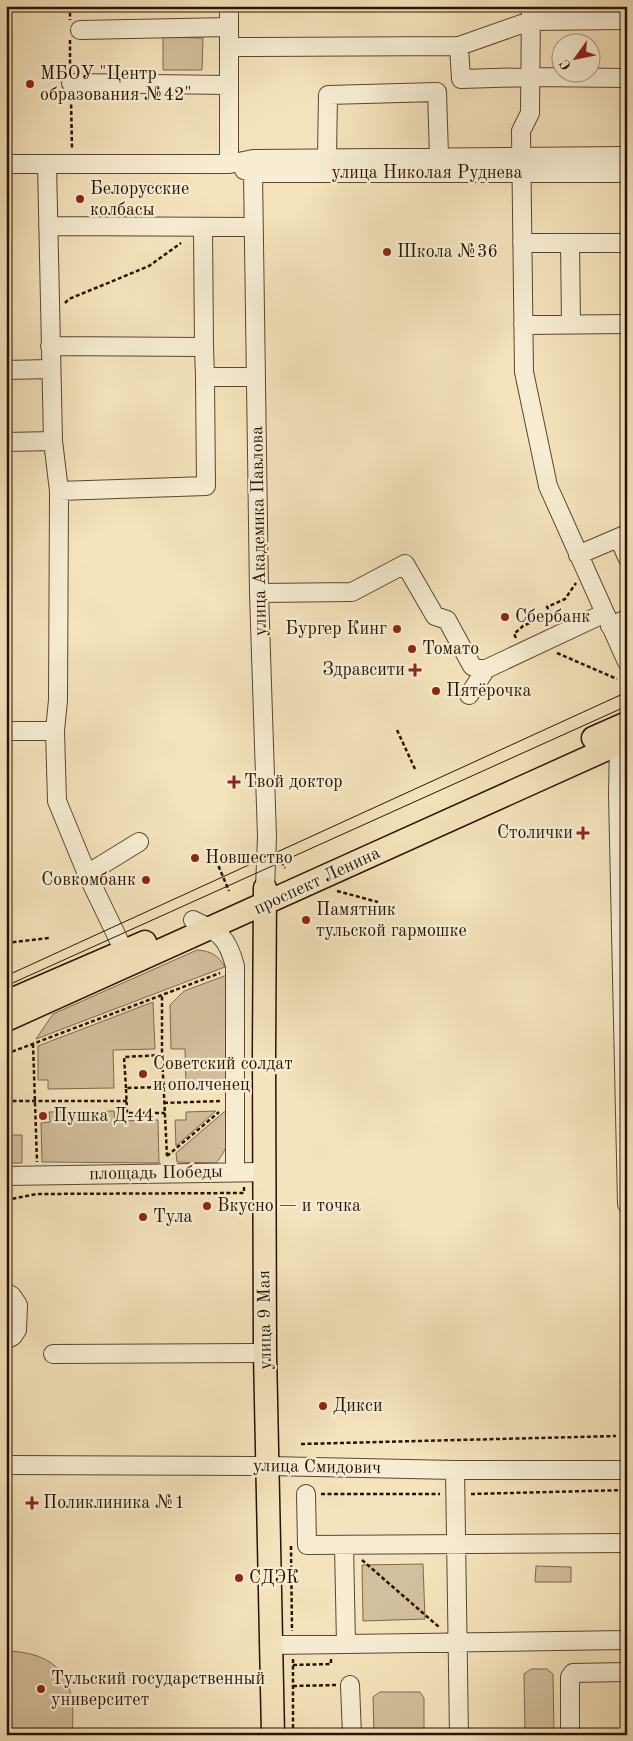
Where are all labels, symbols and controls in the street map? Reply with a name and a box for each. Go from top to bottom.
north arrow [550,32,600,82]
text: С [558,57,574,72]
place label: МБОУ "Центр образования №42" [40,65,192,104]
marker: МБОУ "Центр образования №42" [24,78,36,90]
street label: улица Николая Руднева [332,164,522,182]
place label: Белорусские колбасы [90,180,189,219]
marker: Белорусские колбасы [74,193,86,205]
place label: Школа №36 [397,243,498,261]
marker: Школа №36 [381,246,393,258]
street label: улица Академика Павлова [248,426,270,636]
place label: Сбербанк [515,608,590,626]
marker: Сбербанк [499,611,511,623]
place label: Бургер Кинг [285,620,387,638]
marker: Бургер Кинг [391,623,403,635]
place label: Томато [422,640,479,658]
marker: Томато [406,643,418,655]
place label: Здравсити [322,661,405,679]
marker: Здравсити [409,664,421,676]
place label: Пятёрочка [446,682,532,700]
marker: Пятёрочка [430,685,442,697]
place label: Твой доктор [244,773,343,791]
marker: Твой доктор [228,776,240,788]
place label: Столички [497,824,573,842]
marker: Столички [577,827,589,839]
street label: проспект Ленина [251,844,383,918]
place label: Новшество [205,849,293,867]
marker: Новшество [189,852,201,864]
place label: Совкомбанк [41,871,136,889]
marker: Совкомбанк [140,874,152,886]
place label: Памятник тульской гармошке [316,901,467,940]
marker: Памятник тульской гармошке [300,914,312,926]
place label: Советский солдат и ополченец [153,1055,293,1094]
marker: Советский солдат и ополченец [137,1068,149,1080]
place label: Пушка Д-44 [53,1107,154,1125]
marker: Пушка Д-44 [37,1110,49,1122]
street label: площадь Победы [89,1163,223,1183]
place label: Вкусно — и точка [217,1197,361,1215]
marker: Вкусно — и точка [201,1200,213,1212]
place label: Тула [153,1208,192,1226]
marker: Тула [137,1211,149,1223]
street label: улица 9 Мая [255,1270,275,1370]
place label: Дикси [333,1397,383,1415]
marker: Дикси [317,1400,329,1412]
street label: улица Смидович [253,1457,381,1477]
place label: Поликлиника №1 [43,1494,185,1512]
marker: Поликлиника №1 [25,1496,39,1510]
place label: СДЭК [249,1569,299,1587]
marker: СДЭК [233,1572,245,1584]
place label: Тульский государственный университет [51,1670,265,1709]
marker: Тульский государственный университет [35,1683,47,1695]

